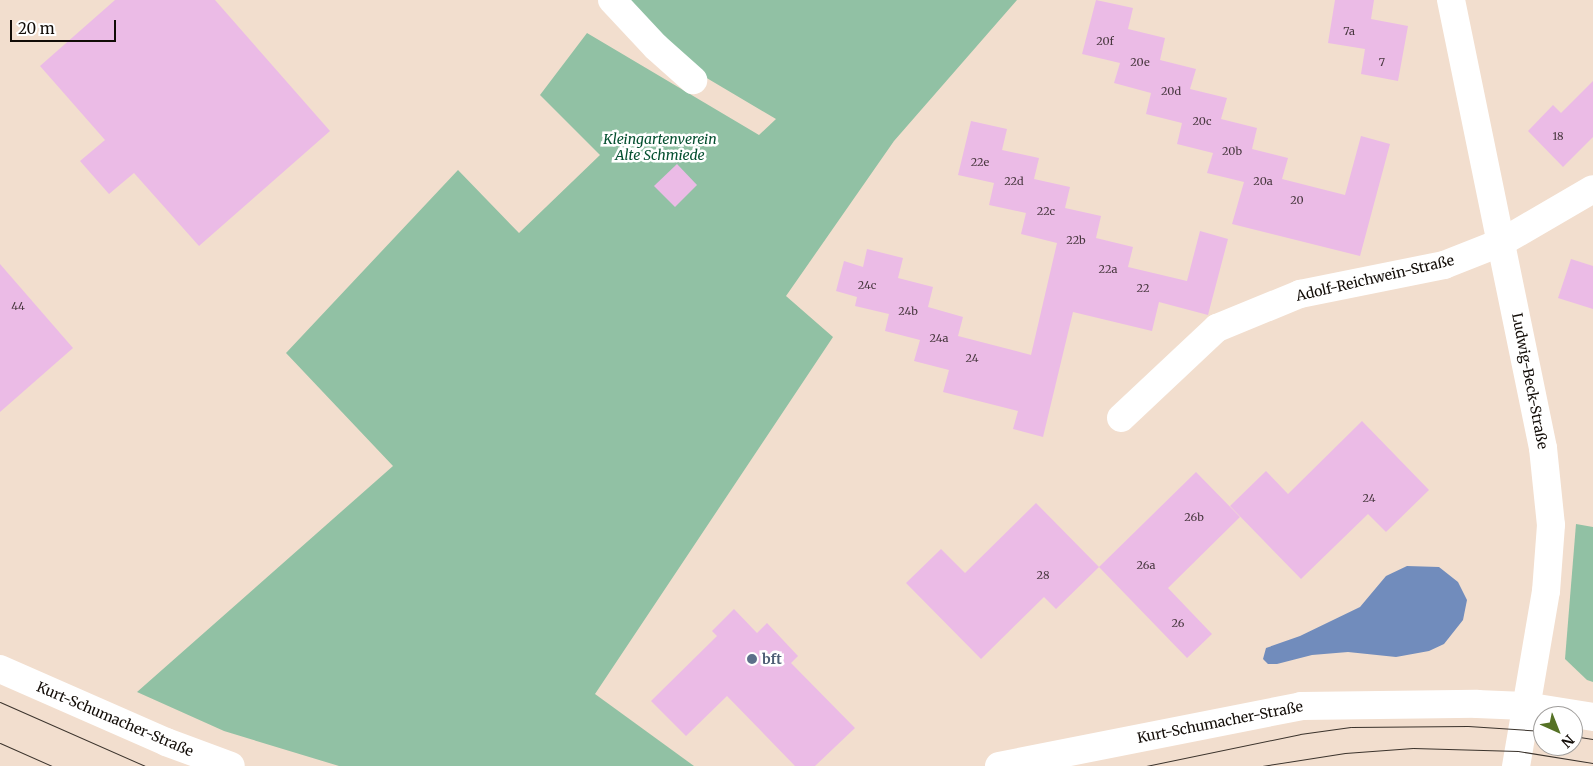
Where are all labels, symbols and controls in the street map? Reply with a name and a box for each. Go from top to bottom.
scale bar [12,10,119,42]
text: 20 m [18,19,55,38]
house number: 7a [1343,24,1355,38]
house number: 20f [1096,34,1114,48]
house number: 20e [1130,55,1150,69]
house number: 7 [1379,55,1385,69]
house number: 20d [1161,84,1181,98]
house number: 20c [1192,114,1212,128]
house number: 18 [1552,129,1564,143]
park label: Kleingartenverein Alte Schmiede [603,131,717,164]
house number: 20b [1222,144,1242,158]
house number: 22e [971,155,989,169]
house number: 22d [1004,174,1024,188]
house number: 20a [1253,174,1273,188]
house number: 20 [1290,193,1304,207]
house number: 22c [1037,204,1055,218]
house number: 22b [1066,233,1086,247]
street label: Adolf-Reichwein-Straße [1294,252,1456,304]
house number: 22a [1099,262,1117,276]
house number: 24c [858,278,876,292]
house number: 22 [1137,281,1149,295]
house number: 44 [11,299,25,313]
house number: 24b [898,304,918,318]
street label: Ludwig-Beck-Straße [1509,311,1551,451]
house number: 24a [929,331,949,345]
house number: 24 [966,351,978,365]
house number: 24 [1363,491,1375,505]
house number: 26b [1184,510,1204,524]
house number: 26a [1136,558,1156,572]
house number: 28 [1037,568,1049,582]
house number: 26 [1172,616,1184,630]
place label: bft [762,651,782,667]
marker: bft [746,653,758,665]
street label: Kurt-Schumacher-Straße [34,678,196,760]
street label: Kurt-Schumacher-Straße [1136,698,1304,746]
north arrow [1533,706,1583,756]
text: N [1557,731,1578,751]

